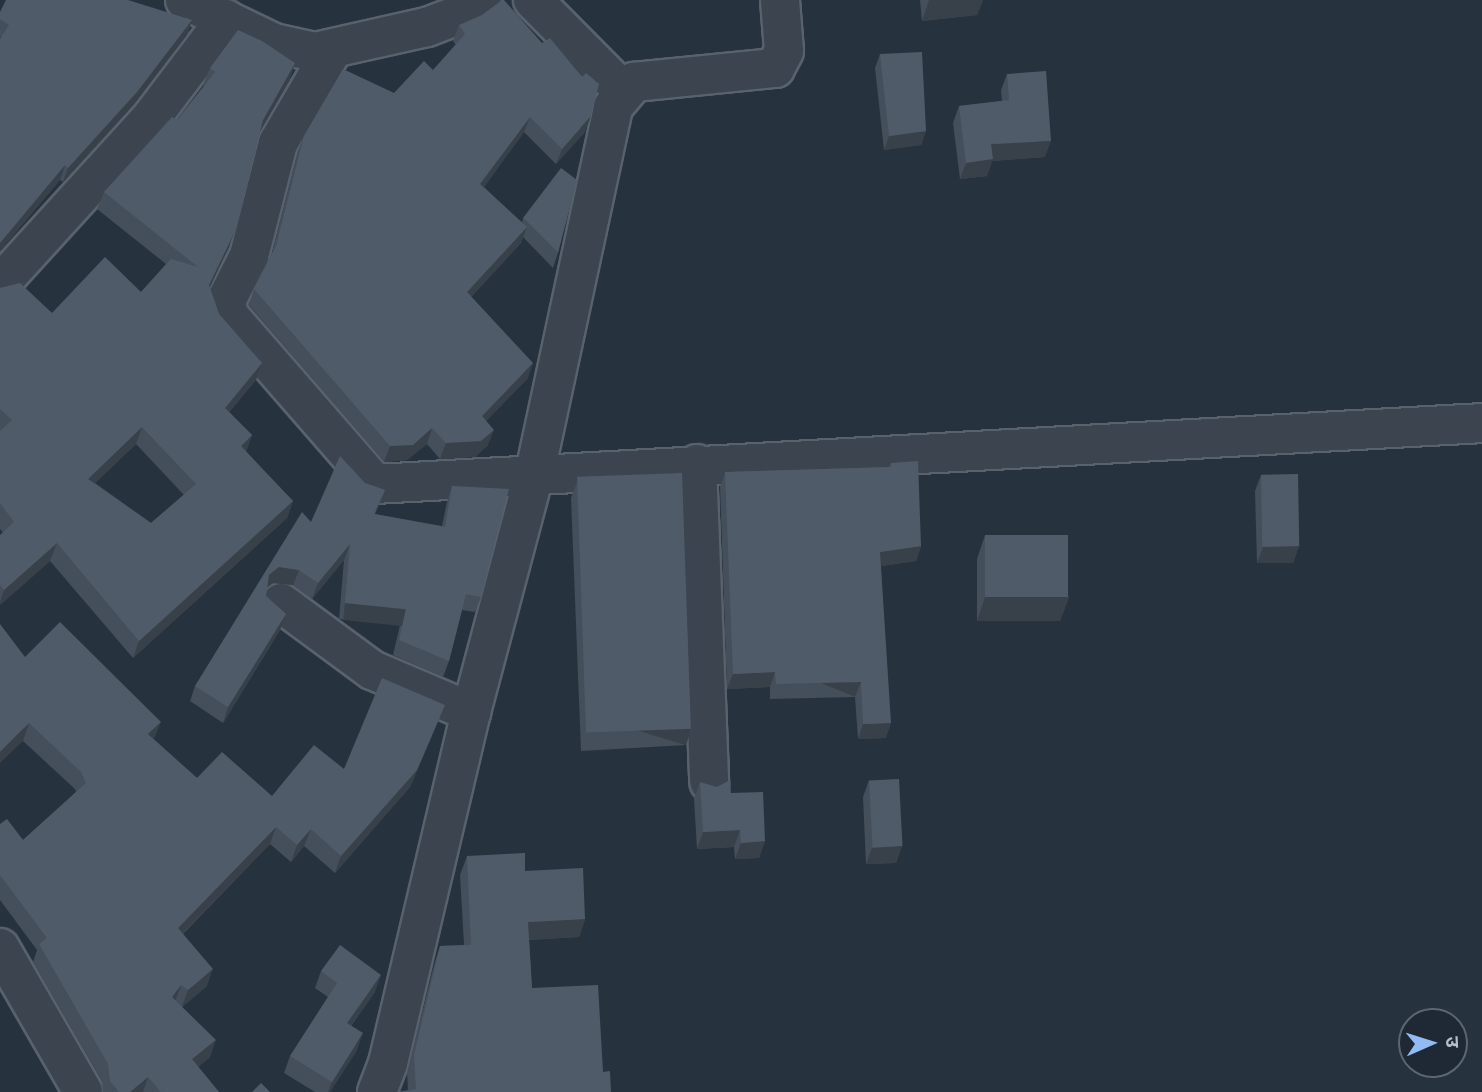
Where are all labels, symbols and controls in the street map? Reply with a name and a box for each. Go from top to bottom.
north arrow [1398,1008,1468,1078]
text: उ [1440,1036,1465,1048]

